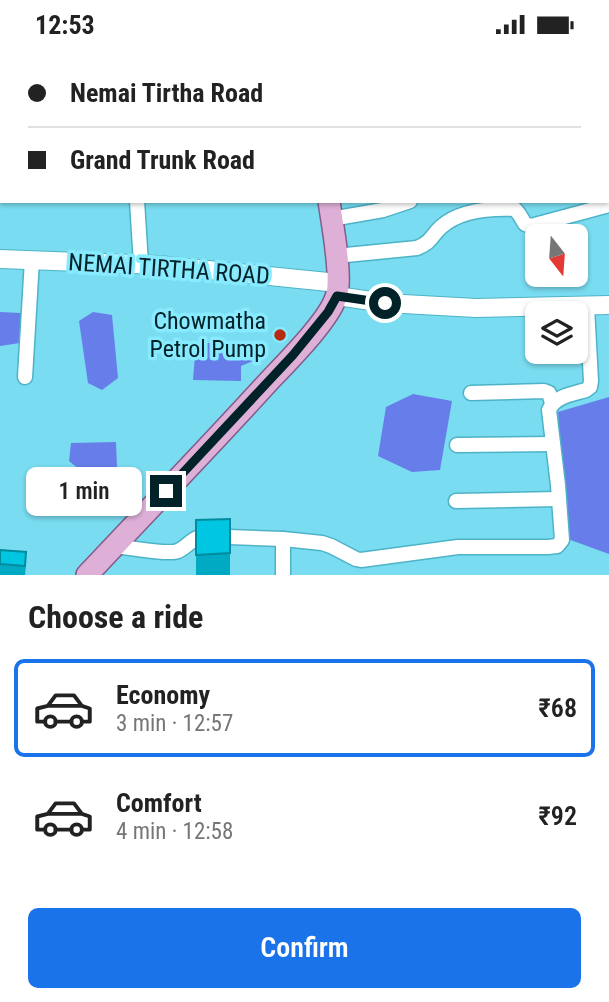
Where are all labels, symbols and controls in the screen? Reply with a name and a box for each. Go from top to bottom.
text: 12:53 [35,10,95,40]
text: Nemai Tirtha Road [70,78,263,108]
text: Grand Trunk Road [70,145,255,175]
north arrow [525,224,588,287]
map controls [525,224,588,364]
street label: NEMAI TIRTHA ROAD [67,248,271,290]
route start [369,287,401,319]
button: layers [525,301,588,364]
place label: Chowmatha Petrol Pump [150,307,266,363]
marker: Chowmatha Petrol Pump [272,327,288,343]
callout: 1 min [26,467,142,515]
route end [150,475,182,507]
text: 1 min [59,478,109,505]
text: Choose a ride [28,598,203,636]
icon: car [32,677,95,740]
text: Economy [116,680,210,710]
text: ₹68 [539,693,577,723]
text: 3 min · 12:57 [116,710,233,737]
icon: car [32,785,95,848]
text: Comfort [116,788,202,818]
text: ₹92 [539,801,577,831]
text: 4 min · 12:58 [116,818,233,845]
button: Confirm [28,908,581,988]

